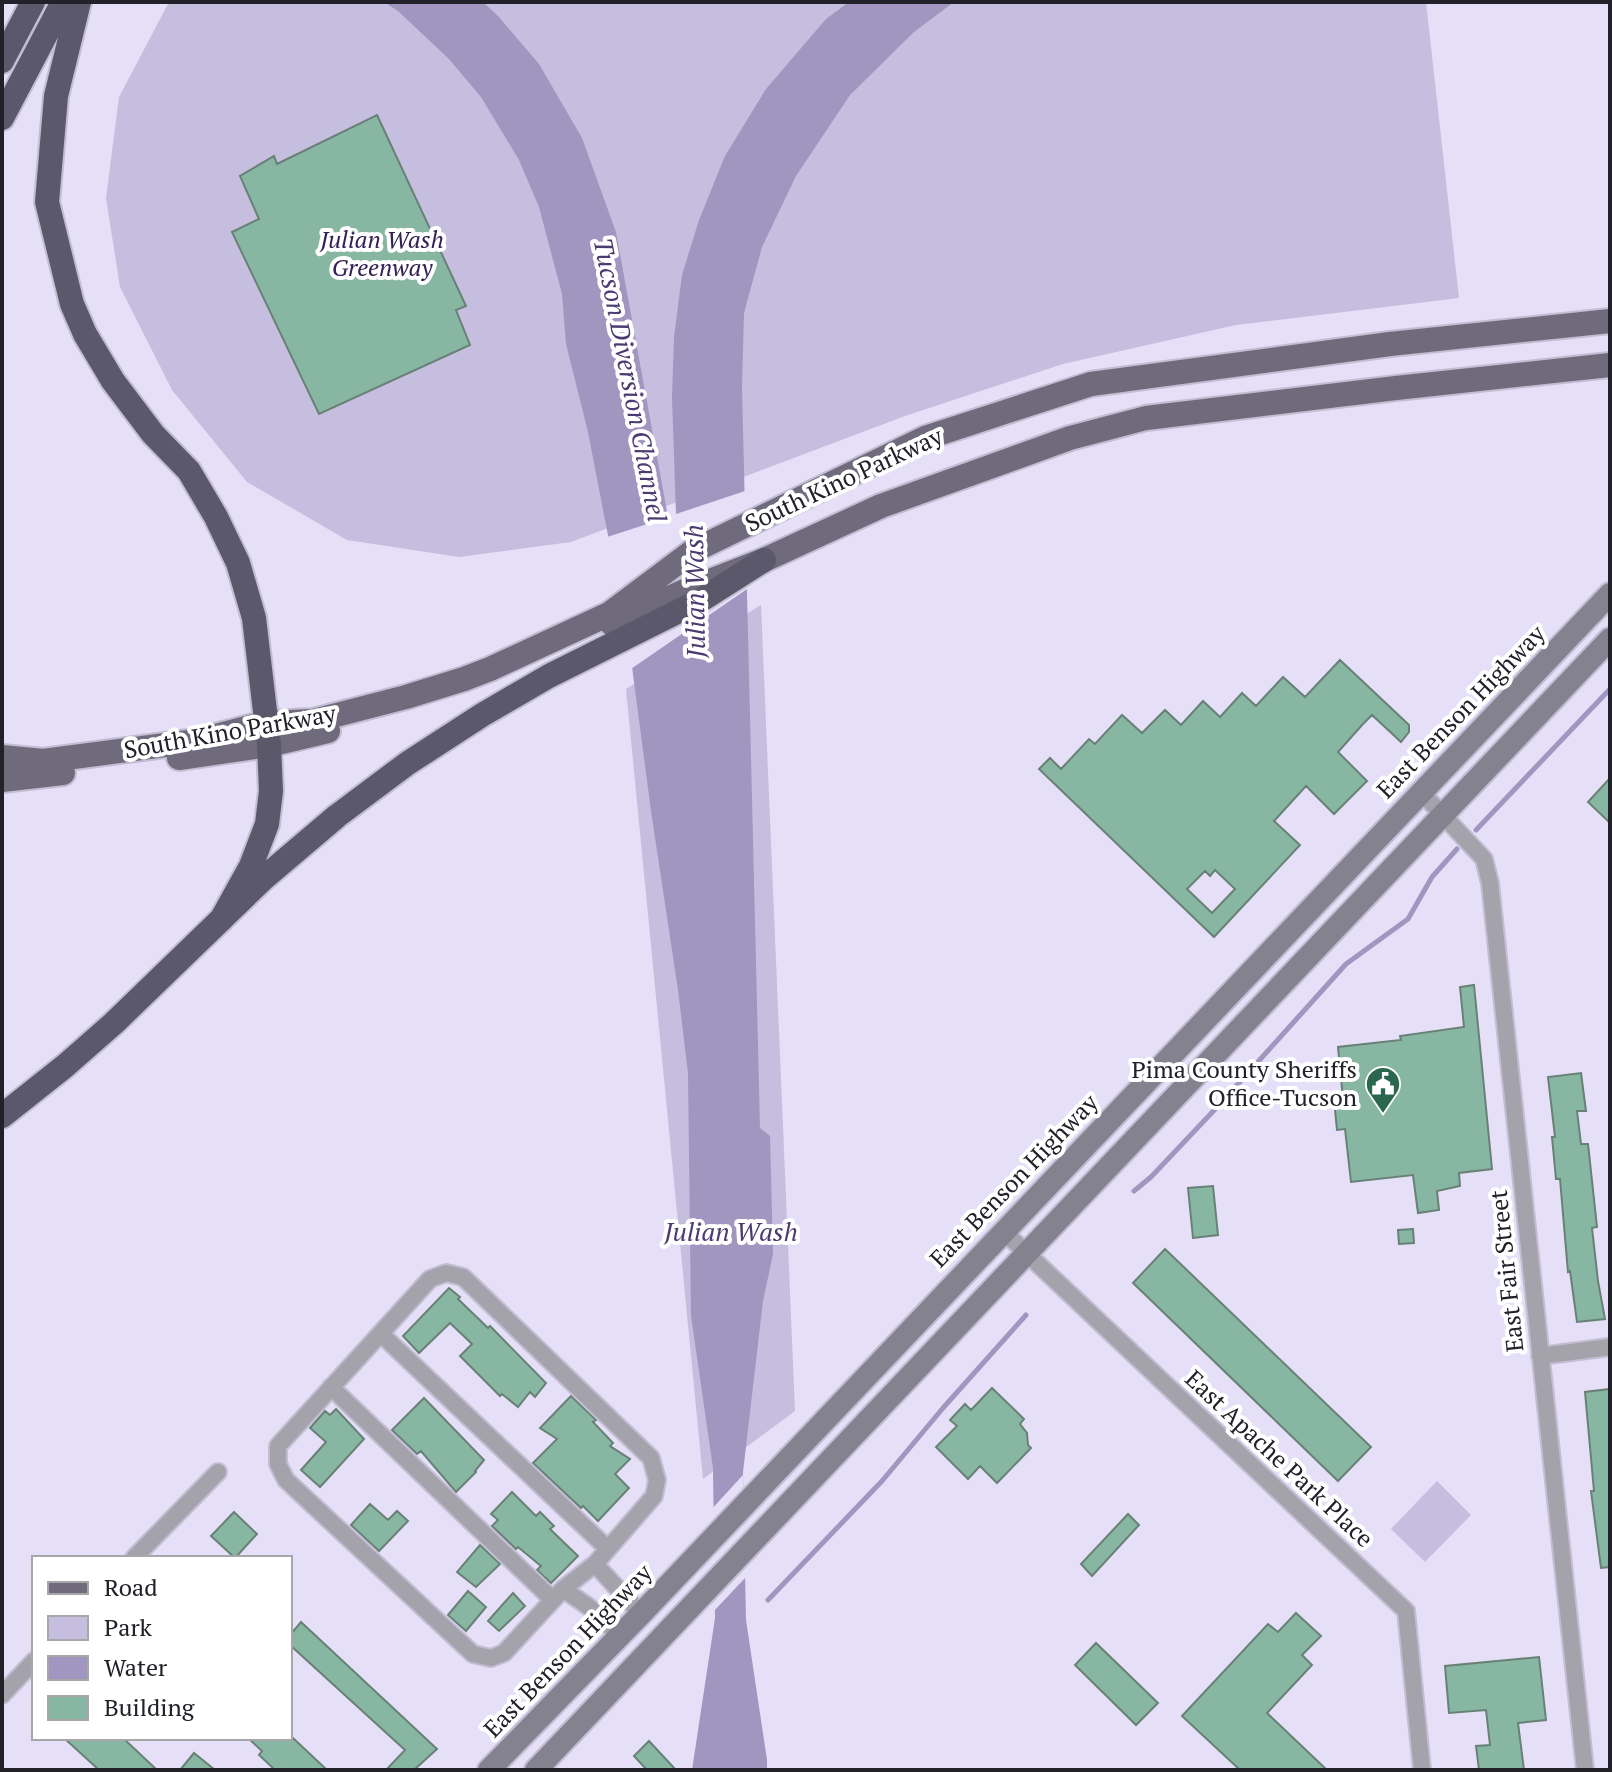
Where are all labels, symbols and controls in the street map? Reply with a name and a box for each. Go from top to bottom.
park label: Julian Wash Greenway [319,223,444,283]
water label: Tucson Diversion Channel [587,235,675,526]
street label: South Kino Parkway [740,419,948,539]
water label: Julian Wash [676,524,712,659]
street label: East Benson Highway [1369,617,1552,805]
street label: South Kino Parkway [121,696,339,765]
place label: Pima County Sheriffs Office-Tucson [1132,1053,1357,1113]
public building icon: Pima County Sheriffs Office-Tucson [1364,1065,1402,1115]
street label: East Benson Highway [922,1086,1105,1274]
street label: East Fair Street [1482,1188,1530,1354]
water label: Julian Wash [663,1214,798,1248]
street label: East Apache Park Place [1179,1363,1381,1554]
legend [32,1556,292,1740]
street label: East Benson Highway [476,1556,659,1744]
text: Road [104,1571,158,1603]
text: Park [104,1611,153,1643]
text: Water [104,1651,168,1683]
text: Building [104,1691,195,1723]

